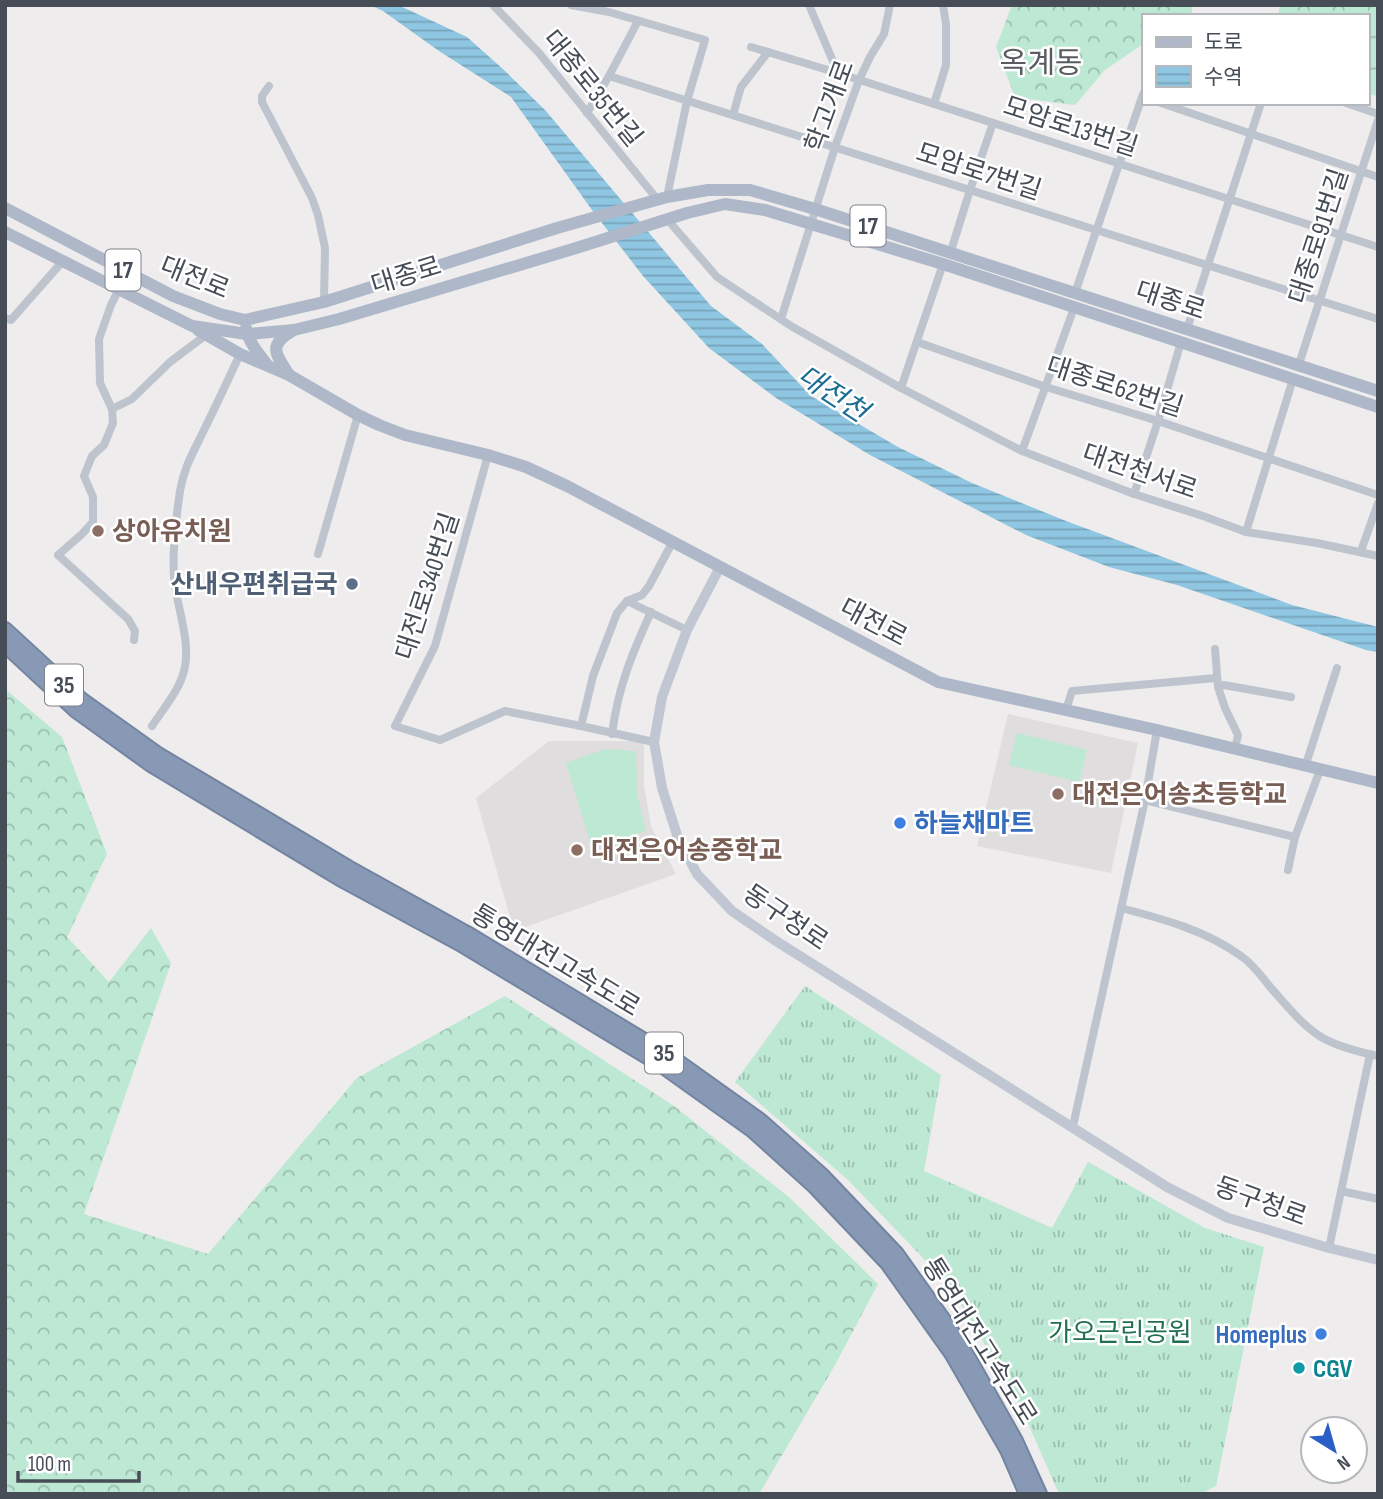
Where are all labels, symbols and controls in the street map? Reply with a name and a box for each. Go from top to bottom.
legend [1142,14,1369,105]
street label: 대종로35번길 [535,24,648,153]
text: 도로 [1204,30,1243,55]
district label: 옥계동 [1000,46,1082,82]
street label: 학고개로 [799,56,861,157]
text: 수역 [1204,65,1243,90]
street label: 모암로13번길 [999,91,1142,164]
street label: 모암로7번길 [912,138,1045,207]
street label: 대종로91번길 [1283,165,1356,308]
road number: 17 [850,206,886,246]
road number: 17 [106,249,140,290]
street label: 대전로 [155,251,234,306]
street label: 대종로 [368,251,445,302]
street label: 대종로 [1132,276,1209,327]
street label: 대종로62번길 [1042,351,1187,424]
water label: 대전천 [791,359,876,431]
street label: 대전천서로 [1078,438,1201,507]
street label: 대전로340번길 [390,509,467,664]
place label: 상아유치원 [112,517,232,548]
marker: 상아유치원 [90,523,106,539]
place label: 산내우편취급국 [171,570,338,601]
marker: 산내우편취급국 [344,576,360,592]
street label: 대전로 [834,593,912,654]
road number: 35 [45,664,83,706]
place label: 대전은어송초등학교 [1072,780,1287,811]
marker: 대전은어송초등학교 [1050,786,1066,802]
place label: 하늘채마트 [914,809,1034,840]
marker: 하늘채마트 [892,815,908,831]
place label: 대전은어송중학교 [591,836,782,867]
marker: 대전은어송중학교 [569,842,585,858]
street label: 동구청로 [737,879,833,958]
street label: 통영대전고속도로 [465,899,645,1024]
road number: 35 [645,1032,683,1073]
street label: 동구청로 [1210,1171,1311,1233]
street label: 통영대전고속도로 [915,1252,1043,1431]
park label: 가오근린공원 [1048,1318,1192,1349]
place label: Homeplus [1216,1320,1307,1351]
marker: Homeplus [1313,1326,1329,1342]
place label: CGV [1313,1354,1353,1385]
marker: CGV [1291,1360,1307,1376]
north arrow [1299,1415,1369,1485]
scale bar [18,1440,138,1484]
text: N [1332,1450,1354,1475]
text: 100 m [28,1452,71,1477]

